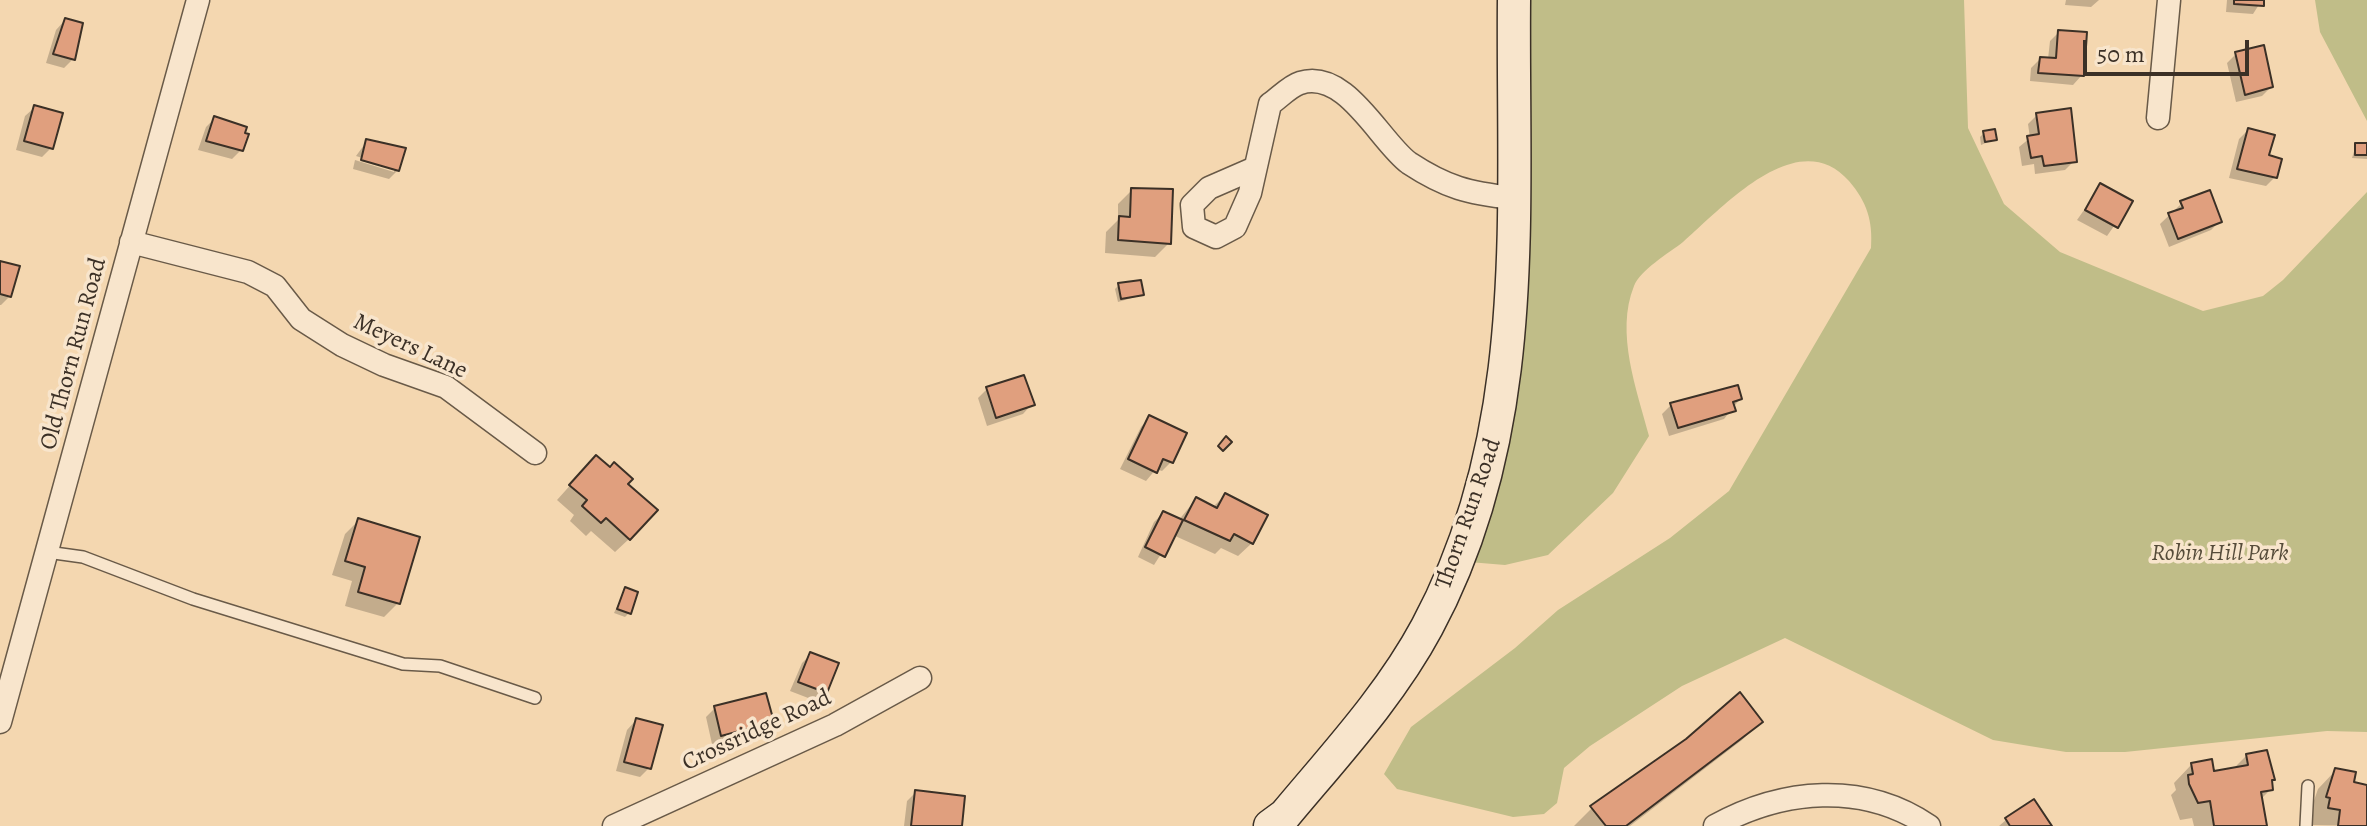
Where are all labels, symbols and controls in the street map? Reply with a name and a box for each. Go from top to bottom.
scale bar [2087,24,2253,74]
text: 50 m [2097,38,2145,70]
street label: Old Thorn Run Road [35,255,113,453]
street label: Meyers Lane [348,308,472,386]
street label: Thorn Run Road [1430,435,1508,593]
park label: Robin Hill Park [2151,540,2289,568]
street label: Crossridge Road [678,684,836,778]

